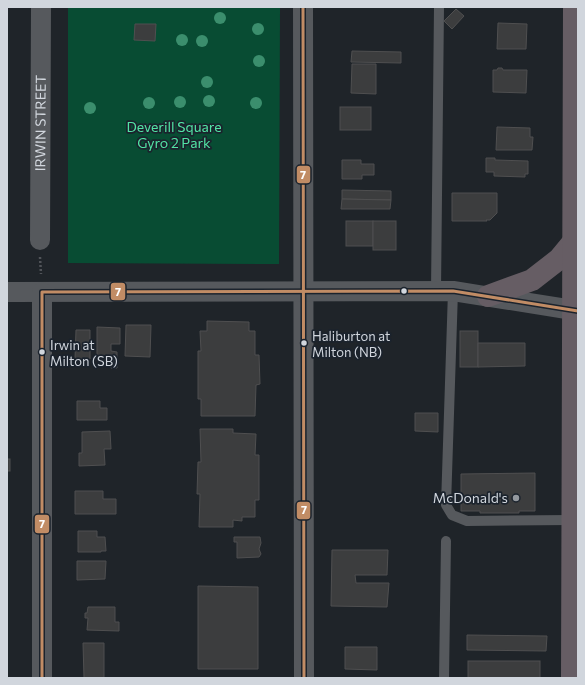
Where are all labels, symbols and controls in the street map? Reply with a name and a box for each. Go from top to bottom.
street label: IRWIN STREET [31,75,49,171]
park label: Deverill Square Gyro 2 Park [126,118,222,151]
line badge: 7 [296,165,311,184]
text: 7 [300,168,306,181]
line badge: 7 [110,282,126,301]
text: 7 [115,285,121,298]
unlabelled marker [399,286,409,296]
place label: Haliburton at Milton (NB) [312,328,390,360]
place label: Irwin at Milton (SB) [50,337,118,369]
marker: Haliburton at Milton (NB) [299,338,309,348]
marker: Irwin at Milton (SB) [37,347,47,357]
place label: McDonald's [433,489,508,506]
marker: McDonald's [511,493,521,503]
line badge: 7 [296,501,311,520]
text: 7 [301,503,307,516]
line badge: 7 [34,514,50,534]
text: 7 [39,517,45,530]

